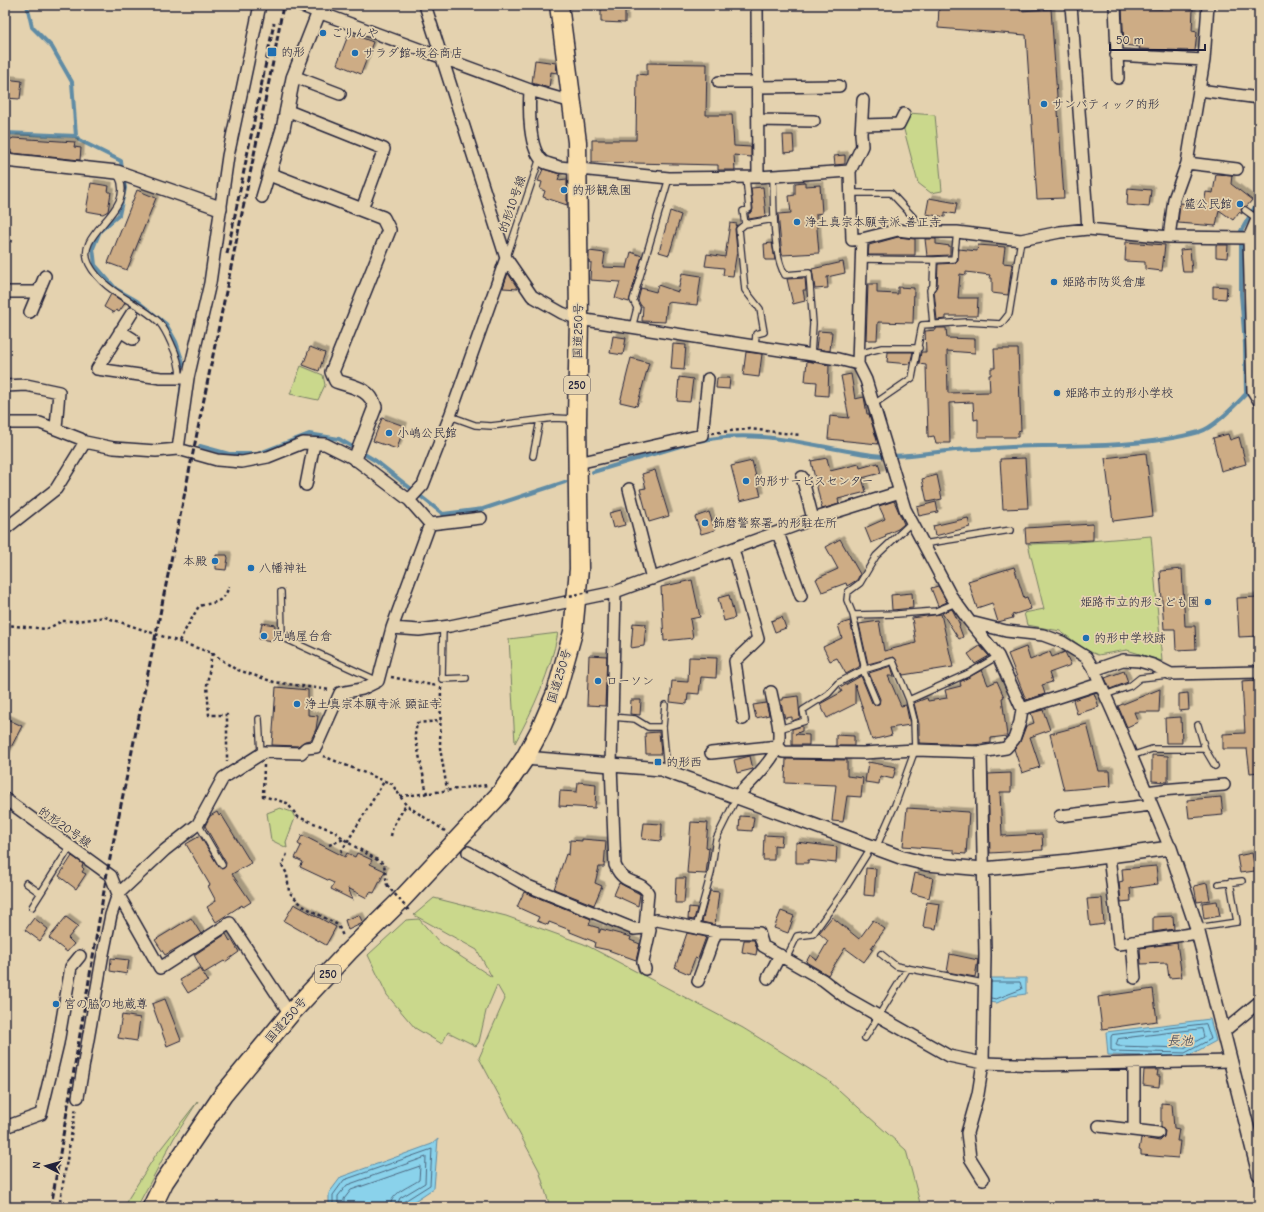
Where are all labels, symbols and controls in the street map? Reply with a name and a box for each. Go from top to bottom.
place label: ごりんや [331,26,379,40]
scale bar [1110,26,1205,52]
marker: ごりんや [318,28,328,38]
text: 50 m [1116,33,1144,47]
place label: 的形 [281,45,305,59]
marker: 的形 [266,46,278,58]
place label: サラダ館 坂谷商店 [363,46,463,60]
marker: サラダ館 坂谷商店 [350,48,360,58]
place label: サンパティック的形 [1052,97,1160,111]
marker: サンパティック的形 [1039,99,1049,109]
street label: 的形10号線 [496,173,528,235]
place label: 的形観魚園 [572,183,632,197]
marker: 的形観魚園 [559,185,569,195]
place label: 麓公民館 [1184,197,1232,211]
marker: 麓公民館 [1235,199,1245,209]
place label: 浄土真宗本願寺派 善正寺 [805,215,941,229]
marker: 浄土真宗本願寺派 善正寺 [792,217,802,227]
place label: 姫路市防災倉庫 [1062,275,1146,289]
marker: 姫路市防災倉庫 [1049,277,1059,287]
street label: 国道250号 [571,303,585,359]
road number: 250 [564,376,590,394]
place label: 姫路市立的形小学校 [1065,386,1173,400]
marker: 姫路市立的形小学校 [1052,388,1062,398]
place label: 小嶋公民館 [397,426,457,440]
marker: 小嶋公民館 [384,428,394,438]
place label: 的形サービスセンター [754,474,874,488]
marker: 的形サービスセンター [741,476,751,486]
place label: 飾磨警察署 的形駐在所 [713,516,837,530]
marker: 飾磨警察署 的形駐在所 [700,518,710,528]
place label: 本殿 [183,554,207,568]
marker: 本殿 [210,556,220,566]
place label: 八幡神社 [259,561,307,575]
marker: 八幡神社 [246,563,256,573]
place label: 姫路市立的形こども園 [1080,595,1200,609]
marker: 姫路市立的形こども園 [1203,597,1213,607]
place label: 児嶋屋台倉 [272,629,332,643]
marker: 児嶋屋台倉 [259,631,269,641]
place label: 的形中学校跡 [1094,631,1166,645]
marker: 的形中学校跡 [1081,633,1091,643]
street label: 国道250号 [544,647,574,705]
place label: ローソン [606,674,654,688]
marker: ローソン [593,676,603,686]
place label: 浄土真宗本願寺派 顕証寺 [305,697,441,711]
marker: 浄土真宗本願寺派 顕証寺 [292,699,302,709]
place label: 的形西 [666,755,702,769]
marker: 的形西 [653,757,663,767]
street label: 的形20号線 [36,804,94,850]
road number: 250 [315,965,341,983]
street label: 国道250号 [262,994,310,1046]
place label: 宮の脇の地蔵尊 [64,997,148,1011]
marker: 宮の脇の地蔵尊 [51,999,61,1009]
water label: 長池 [1167,1033,1194,1048]
north arrow [26,1146,66,1186]
text: N [30,1161,43,1169]

